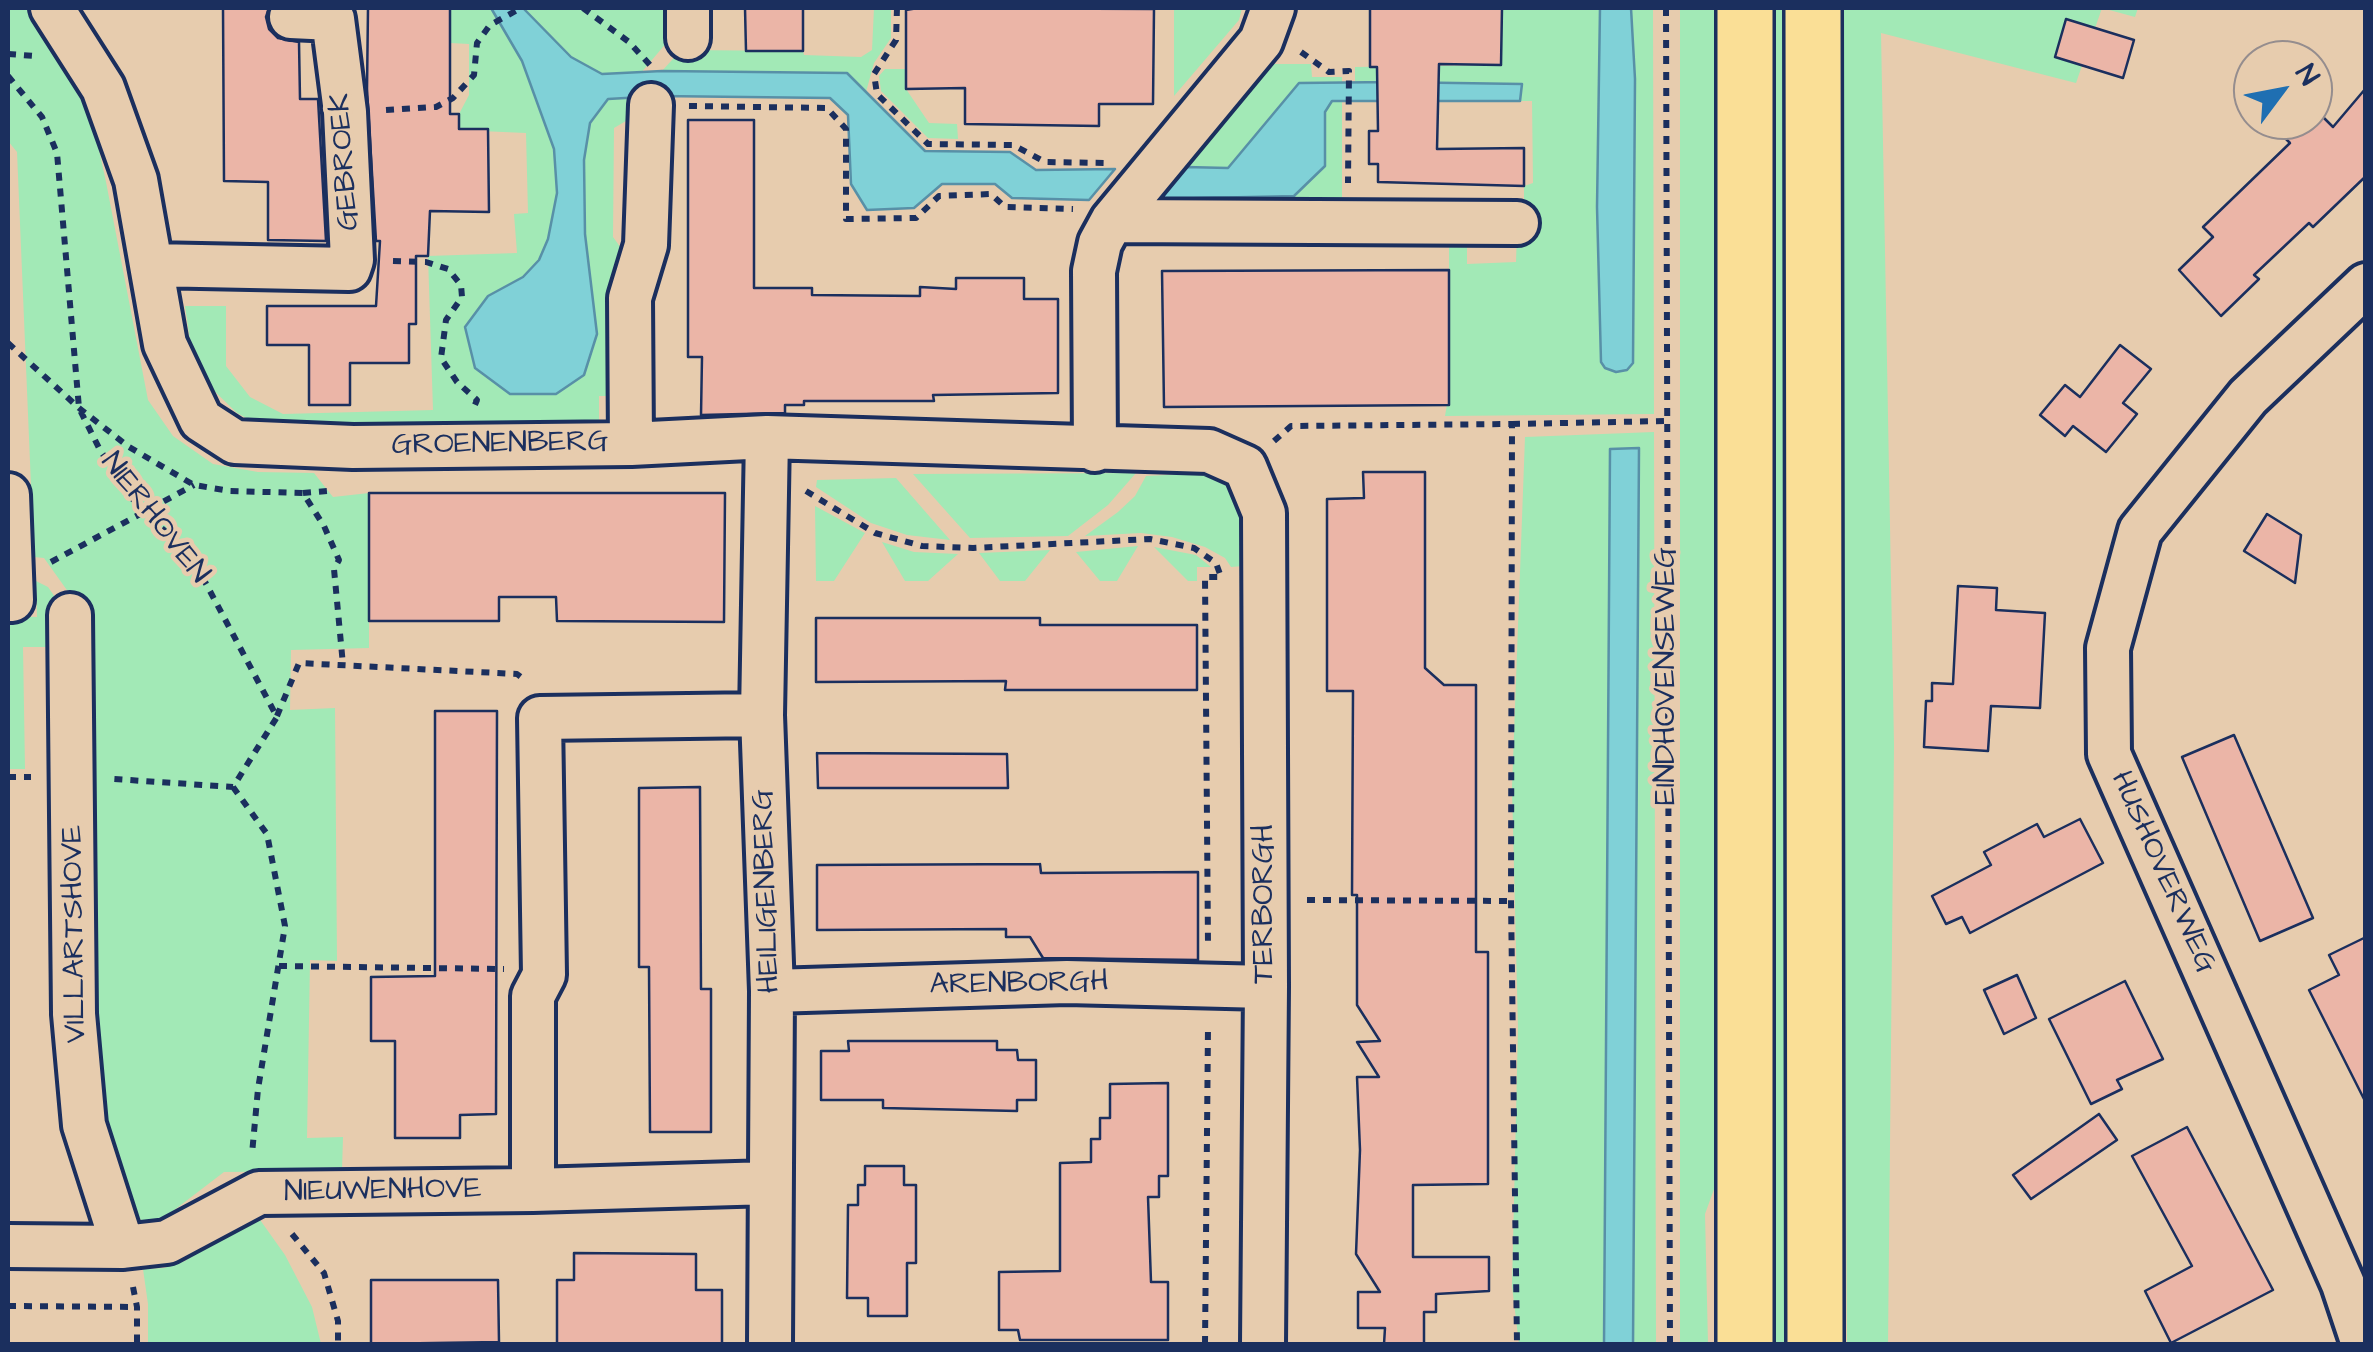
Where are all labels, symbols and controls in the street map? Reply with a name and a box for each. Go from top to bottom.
north arrow [2233,40,2333,140]
text: N [2286,57,2328,93]
street label: GEBROEK [323,92,369,232]
street label: GROENENBERG [391,425,609,465]
street label: NIERHOVEN [92,446,216,592]
street label: EINDHOVENSEWEG [1650,547,1686,805]
street label: HUSHOVERWEG [2101,766,2223,980]
street label: HEILIGENBERG [746,788,790,994]
street label: TERBORGH [1248,824,1284,984]
street label: VILLARTSHOVE [56,825,96,1043]
street label: ARENBORGH [929,965,1109,1005]
street label: NIEUWENHOVE [284,1172,482,1212]

